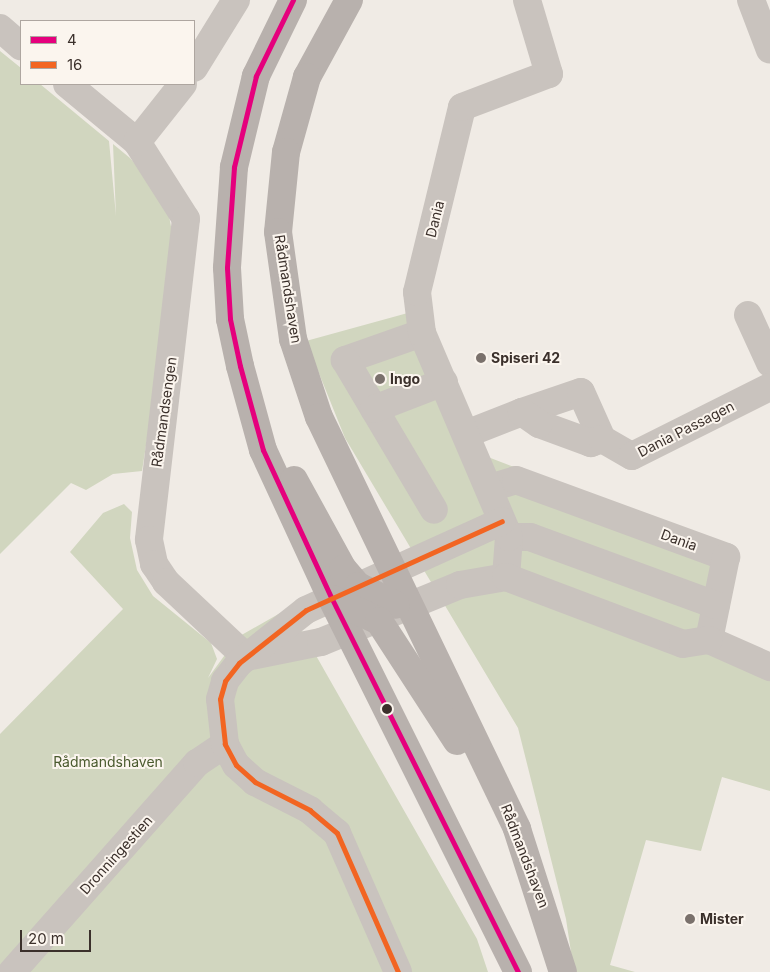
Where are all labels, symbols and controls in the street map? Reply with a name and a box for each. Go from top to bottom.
legend [20,20,195,85]
text: 4 [67,30,77,49]
text: 16 [67,55,82,74]
street label: Dania [422,199,448,239]
street label: Rådmandshaven [271,234,305,344]
place label: Spiseri 42 [491,350,560,366]
marker: Spiseri 42 [475,352,487,364]
street label: Rådmandsengen [148,356,180,468]
place label: Ingo [390,371,420,387]
marker: Ingo [374,373,386,385]
street label: Dania Passagen [635,397,737,461]
street label: Dania [659,526,699,554]
unlabelled marker [382,704,392,714]
park label: Rådmandshaven [53,754,163,770]
street label: Rådmandshaven [498,802,552,910]
street label: Dronningestien [76,812,156,898]
place label: Mister [700,911,744,927]
marker: Mister [684,913,696,925]
scale bar [22,920,94,952]
text: 20 m [28,929,64,948]

